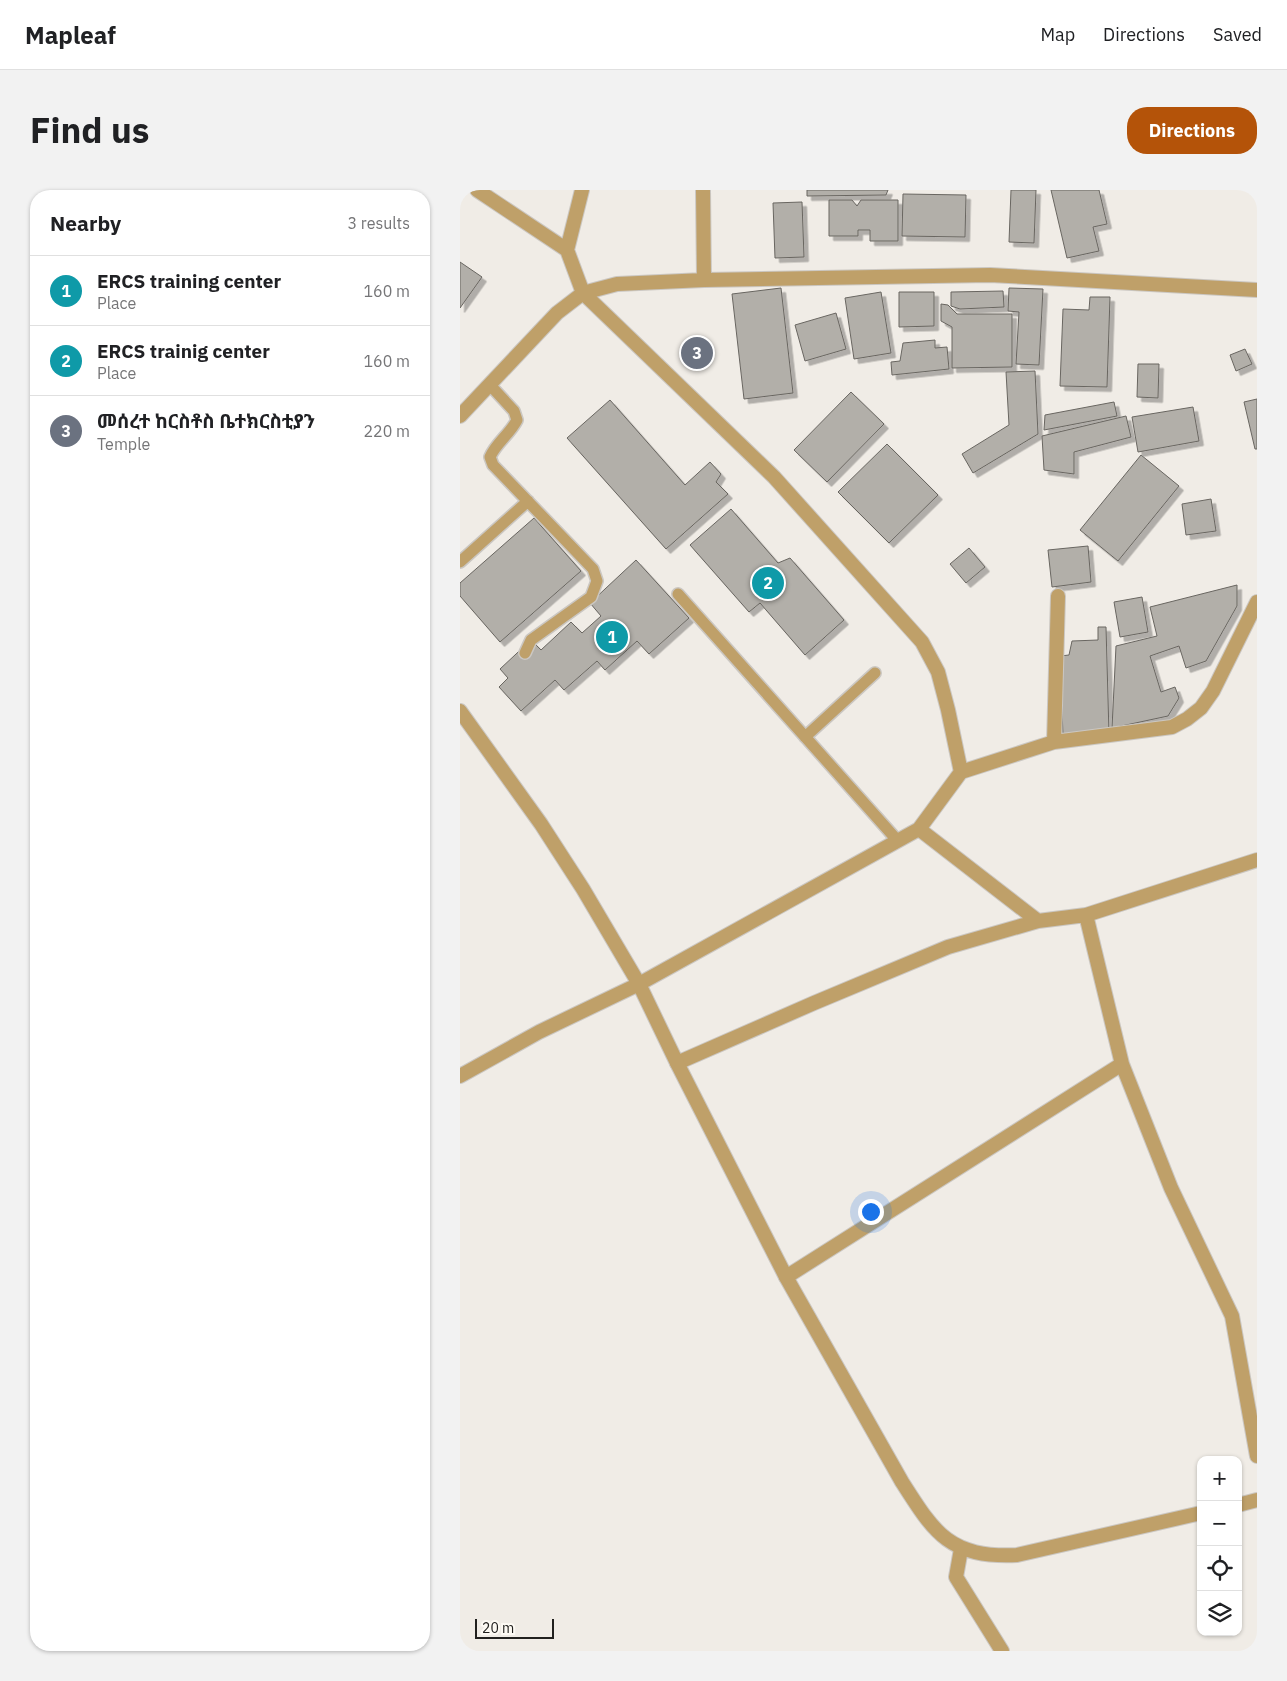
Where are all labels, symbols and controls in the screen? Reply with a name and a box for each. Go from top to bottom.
text: Mapleaf [25,19,116,51]
text: Map [1040,23,1075,46]
text: Directions [1103,23,1185,46]
text: Saved [1213,23,1262,46]
text: Find us [30,107,149,153]
button: Directions [1127,107,1257,154]
text: Nearby [50,209,121,237]
text: 3 results [347,213,410,233]
text: ERCS training center [97,269,281,293]
text: 1 [61,281,71,301]
text: 160 m [363,281,410,301]
text: Place [97,293,136,313]
pin: 3 [681,334,713,372]
text: ERCS trainig center [97,339,270,363]
text: 2 [61,351,71,371]
text: 160 m [363,351,410,371]
text: Place [97,363,136,383]
text: መሰረተ ከርስቶስ ቤተክርስቲያን [97,409,315,433]
text: 3 [61,421,71,441]
text: 220 m [363,421,410,441]
text: Temple [97,434,150,454]
pin: 2 [752,564,784,602]
pin: 1 [596,618,628,656]
your location [858,1199,884,1225]
map controls [1197,1456,1242,1636]
button: + [1197,1456,1242,1501]
button: − [1197,1501,1242,1546]
button: locate [1197,1546,1242,1591]
button: layers [1197,1591,1242,1636]
scale bar [475,1616,554,1639]
text: 20 m [482,1619,514,1637]

